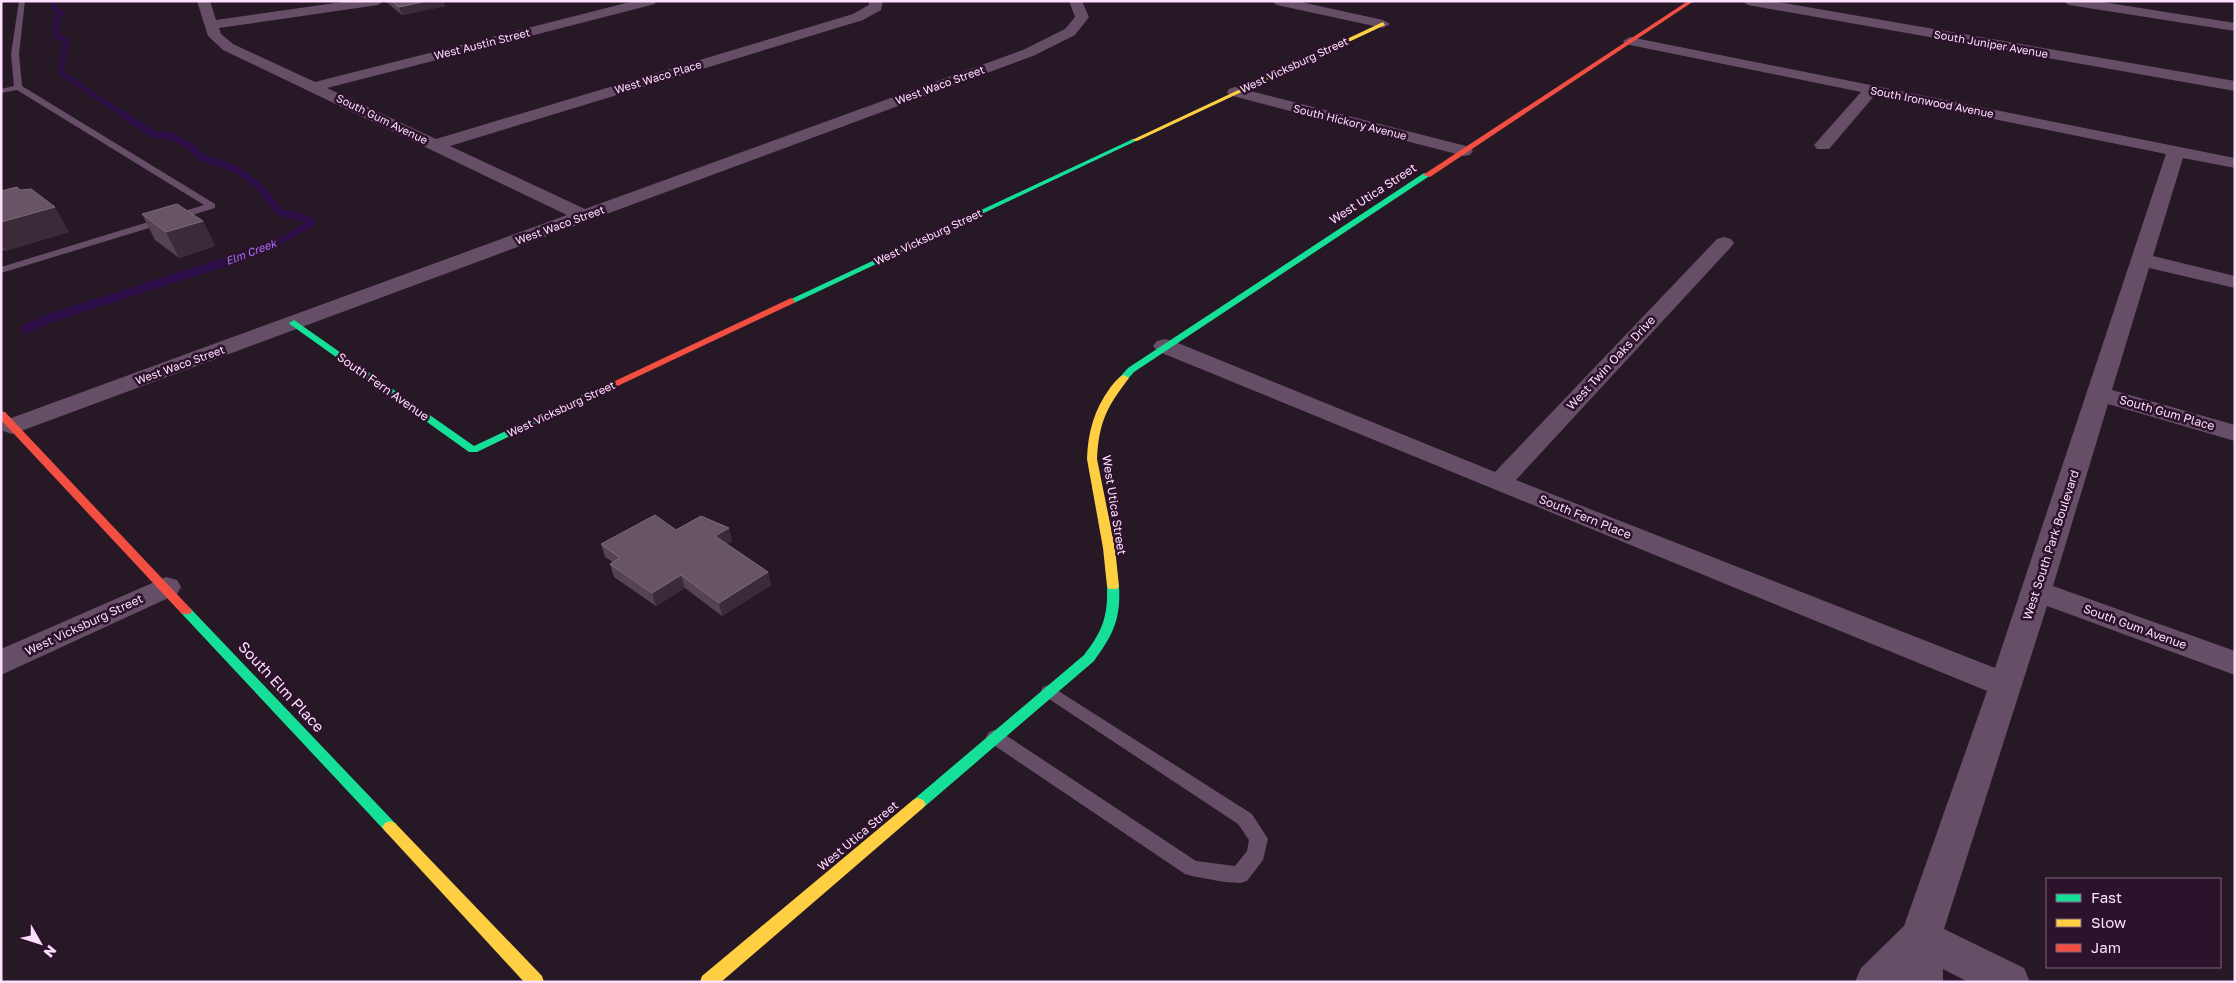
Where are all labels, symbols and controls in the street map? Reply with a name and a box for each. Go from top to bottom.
street label: West Austin Street [432,25,531,62]
street label: South Juniper Avenue [1933,27,2049,60]
street label: West Vicksburg Street [1238,34,1350,95]
street label: West Waco Place [613,57,703,96]
street label: West Waco Street [894,62,986,107]
street label: South Ironwood Avenue [1869,83,1995,120]
street label: South Gum Avenue [334,91,430,146]
street label: South Hickory Avenue [1292,101,1408,142]
street label: West Utica Street [1326,160,1419,227]
street label: West Waco Street [514,202,606,247]
street label: West Vicksburg Street [872,206,984,267]
water label: Elm Creek [224,235,280,267]
street label: West Twin Oaks Drive [1563,312,1658,413]
street label: West Waco Street [134,342,226,387]
street label: South Fern Avenue [334,349,432,424]
street label: West Vicksburg Street [505,378,617,439]
street label: South Gum Place [2118,392,2217,433]
street label: West Utica Street [1099,454,1130,556]
street label: West South Park Boulevard [2019,468,2082,622]
street label: South Fern Place [1537,491,1634,542]
street label: West Vicksburg Street [23,591,145,658]
street label: South Gum Avenue [2081,601,2189,652]
street label: South Elm Place [235,637,329,736]
street label: West Utica Street [814,797,901,874]
legend [2046,878,2221,968]
text: Fast [2091,888,2122,906]
text: Slow [2091,913,2126,931]
north arrow [15,918,65,968]
text: Jam [2091,938,2121,956]
text: N [41,942,60,961]

